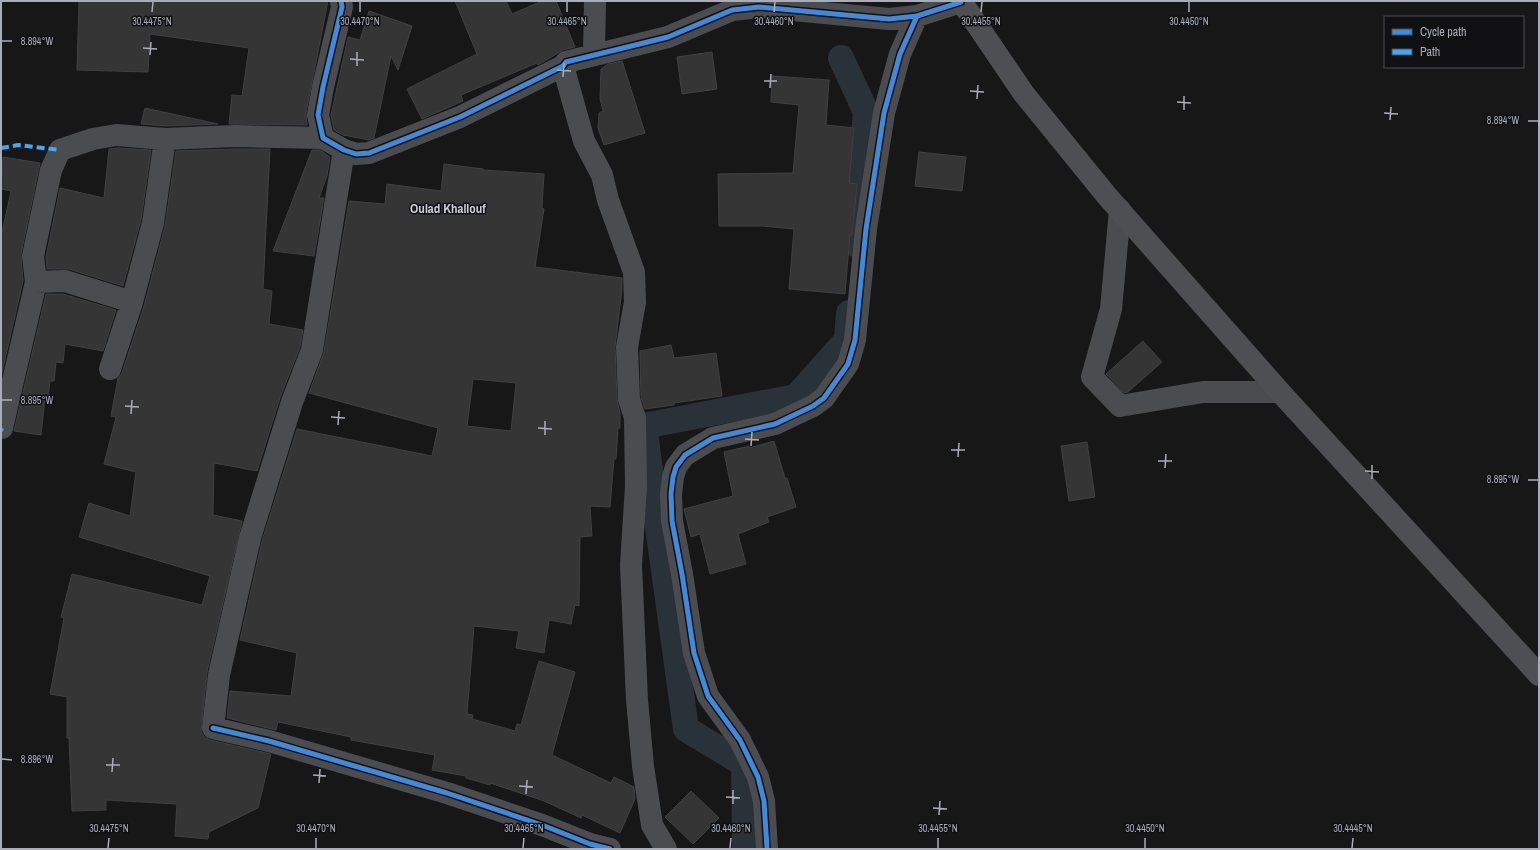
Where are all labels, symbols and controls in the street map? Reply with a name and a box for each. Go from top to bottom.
text: 30.4475°N [132,15,172,28]
text: 30.4470°N [340,15,380,28]
text: 30.4465°N [547,15,587,28]
text: 30.4460°N [754,15,794,28]
text: 30.4455°N [961,15,1001,28]
text: 30.4450°N [1169,15,1209,28]
legend [1384,16,1524,68]
text: Cycle path [1420,24,1467,40]
text: 8.894°W [21,35,53,48]
text: Path [1420,44,1440,60]
text: 8.894°W [1487,114,1519,127]
district label: Oulad Khallouf [410,200,486,217]
text: 8.895°W [21,394,53,407]
text: 8.895°W [1487,473,1519,486]
text: 8.896°W [21,753,53,766]
text: 30.4475°N [89,822,129,835]
text: 30.4470°N [296,822,336,835]
text: 30.4465°N [504,822,544,835]
text: 30.4460°N [711,822,751,835]
text: 30.4455°N [918,822,958,835]
text: 30.4450°N [1125,822,1165,835]
text: 30.4445°N [1333,822,1373,835]

